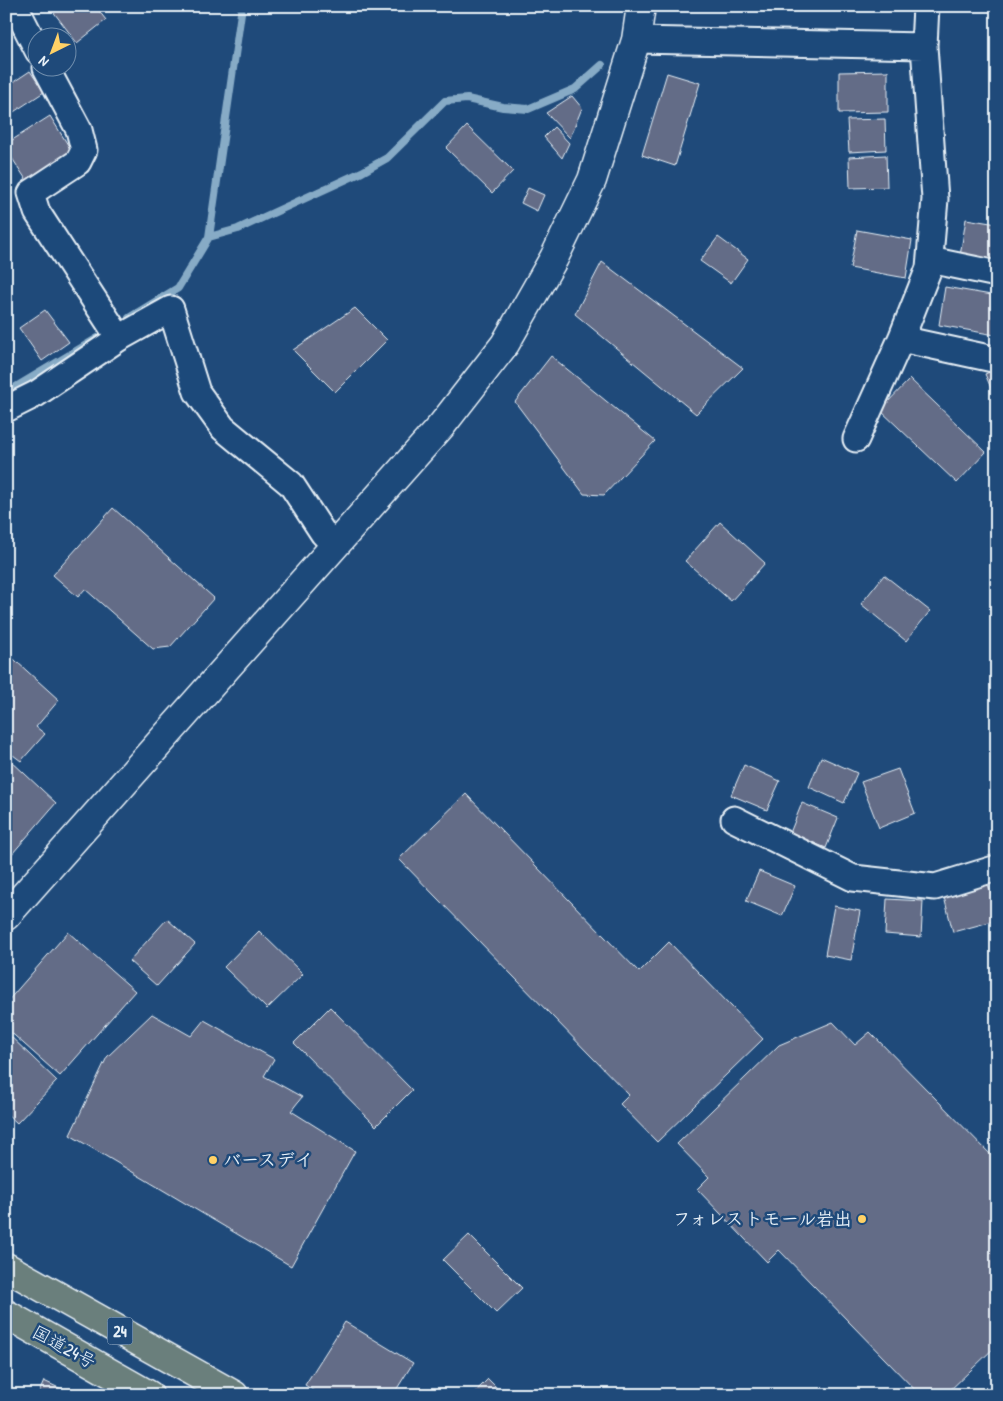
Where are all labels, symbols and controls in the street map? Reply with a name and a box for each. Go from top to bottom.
north arrow [28,28,78,78]
text: N [33,52,52,72]
place label: バースデイ [223,1147,313,1172]
marker: バースデイ [207,1154,219,1166]
place label: フォレストモール岩出 [673,1206,852,1231]
marker: フォレストモール岩出 [856,1213,868,1225]
road number: 24 [108,1318,132,1344]
street label: 国道24号 [28,1319,101,1374]

